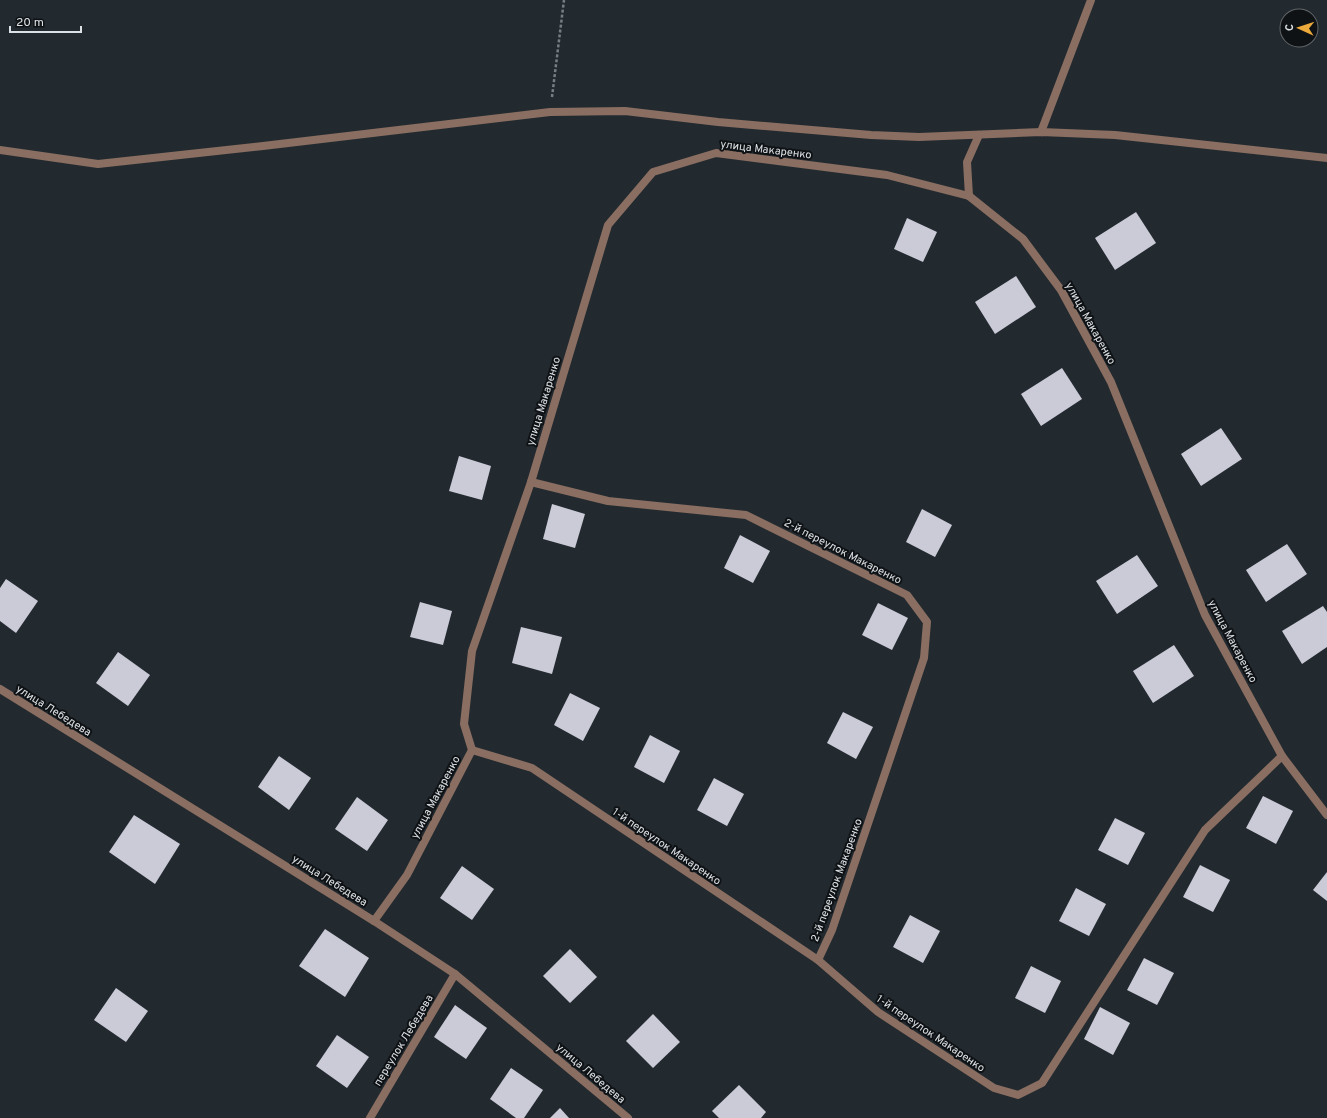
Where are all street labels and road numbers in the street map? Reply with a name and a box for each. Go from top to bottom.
street label: улица Макаренко [719,137,812,163]
street label: улица Макаренко [1062,280,1119,367]
street label: улица Макаренко [524,355,564,447]
street label: 2-й переулок Макаренко [781,516,904,588]
street label: улица Макаренко [1204,598,1260,685]
street label: улица Лебедева [13,682,94,740]
street label: улица Макаренко [408,754,464,841]
street label: 1-й переулок Макаренко [610,805,723,888]
street label: 2-й переулок Макаренко [808,817,866,944]
street label: улица Лебедева [289,852,370,910]
street label: переулок Лебедева [371,992,437,1089]
street label: 1-й переулок Макаренко [874,992,987,1075]
street label: улица Лебедева [553,1041,628,1107]

